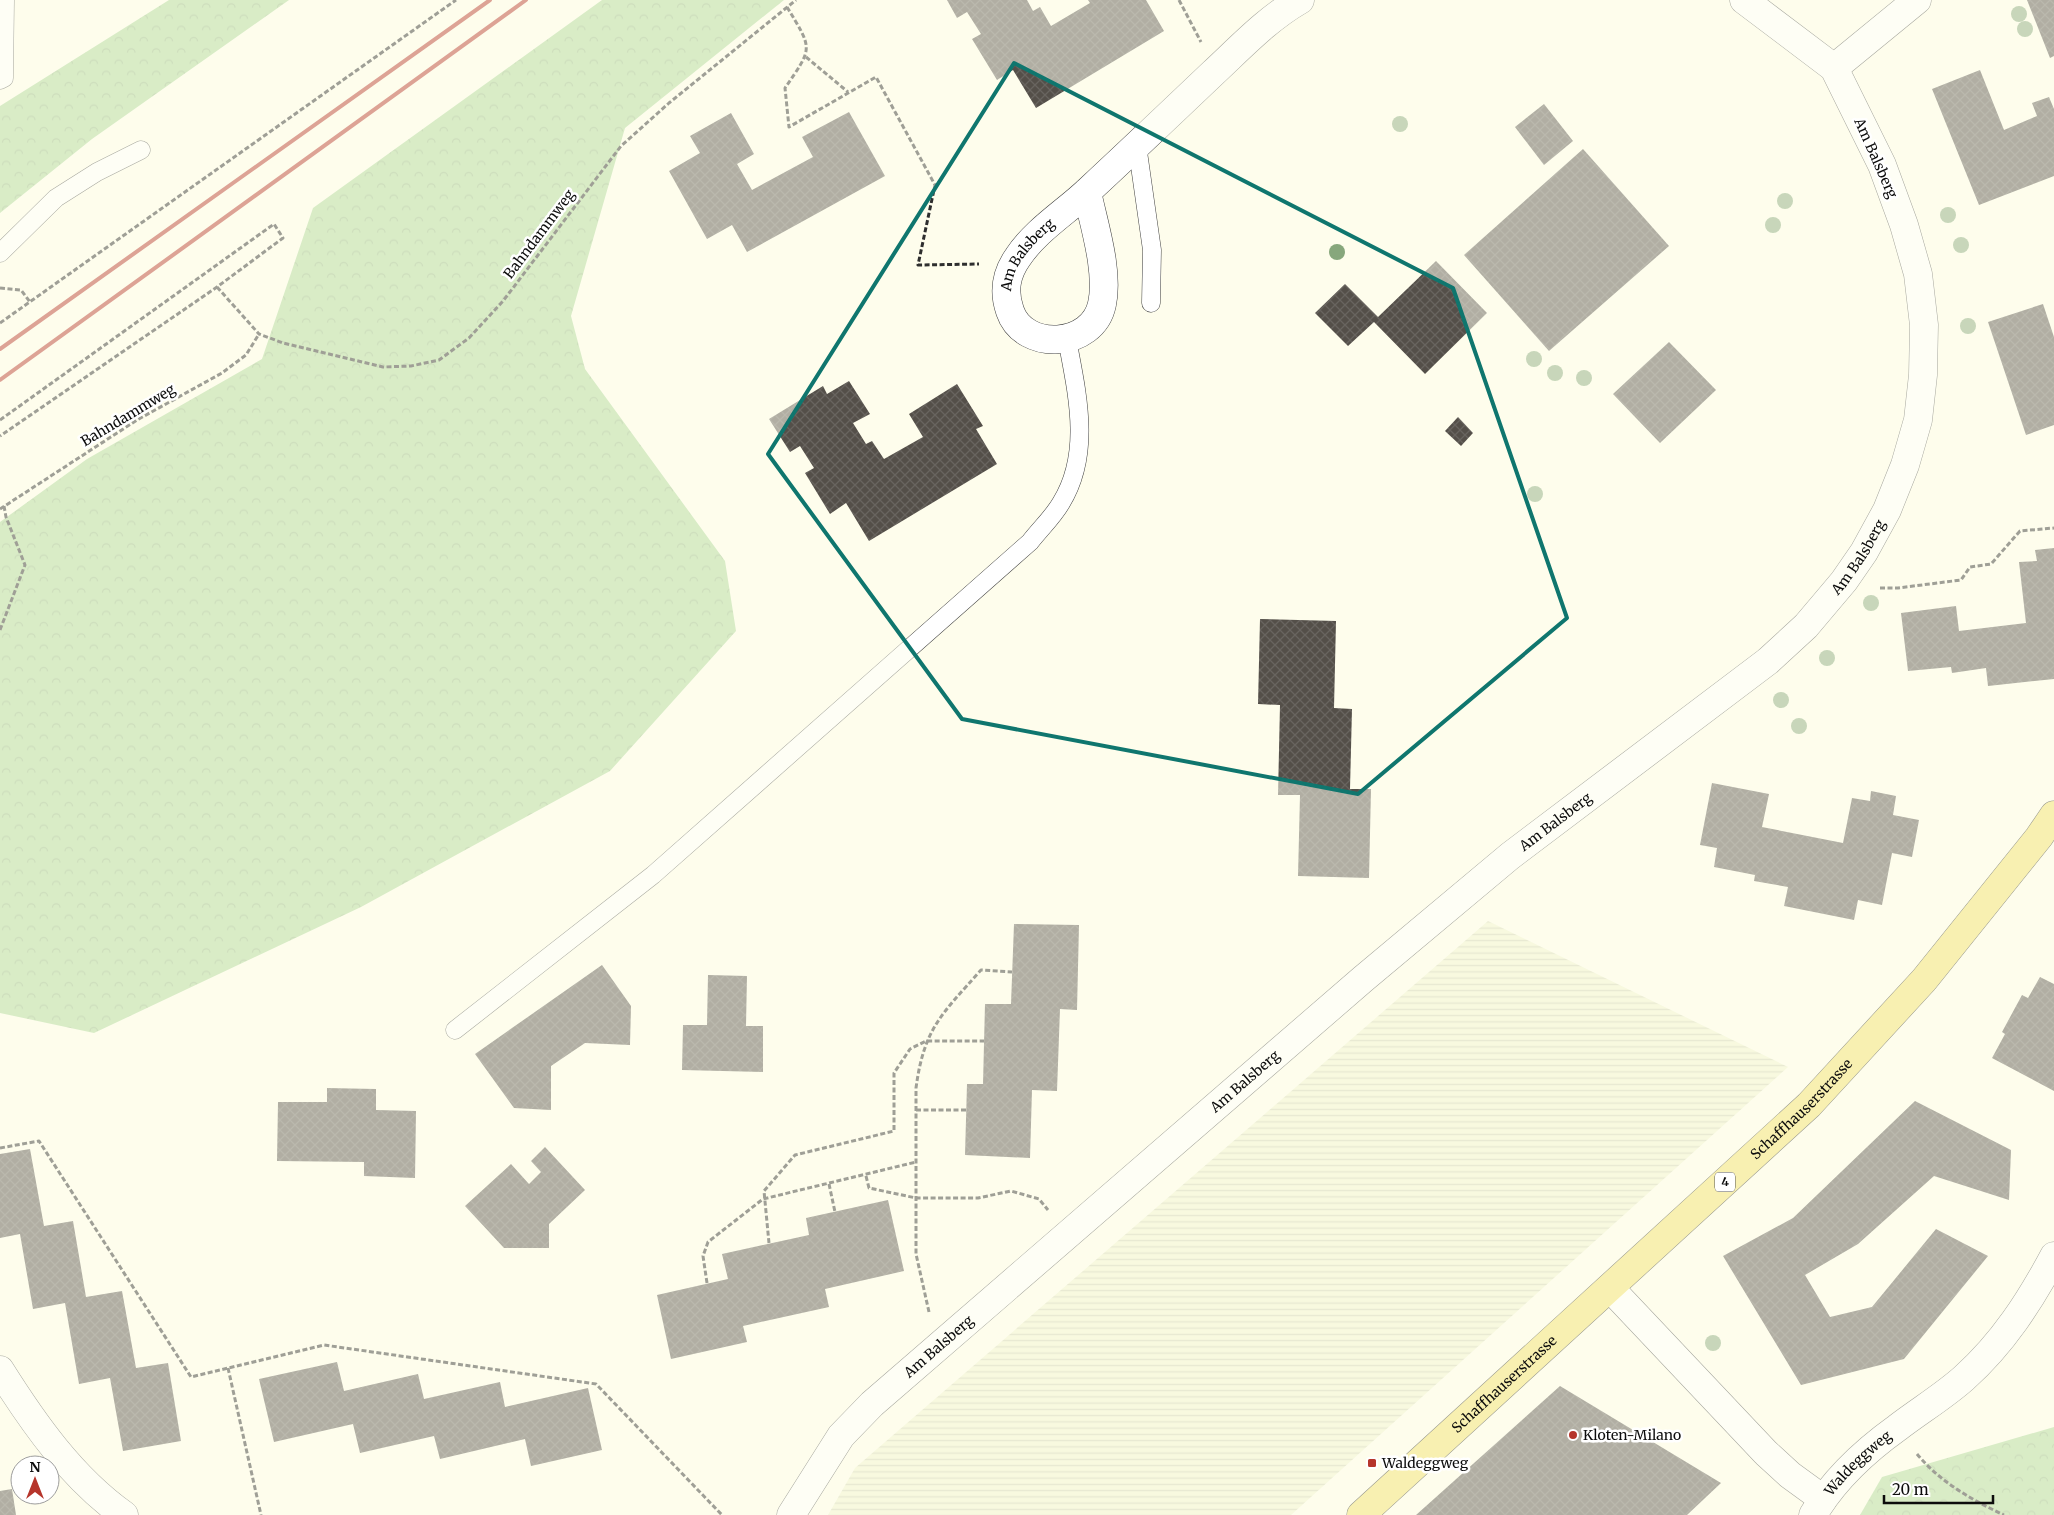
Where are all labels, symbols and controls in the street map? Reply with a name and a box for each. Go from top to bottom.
street label: Am Balsberg [1850,114,1902,201]
street label: Bahndammweg [500,185,579,282]
street label: Am Balsberg [997,214,1058,293]
street label: Bahndammweg [78,379,179,450]
street label: Am Balsberg [1827,516,1889,599]
street label: Am Balsberg [1515,788,1596,855]
street label: Am Balsberg [1206,1046,1284,1117]
street label: Schaffhauserstrasse [1747,1055,1856,1163]
road number: 4 [1715,1172,1735,1192]
street label: Am Balsberg [899,1311,977,1382]
street label: Schaffhauserstrasse [1448,1331,1560,1437]
place label: Kloten-Milano [1583,1426,1681,1444]
street label: Waldeggweg [1820,1426,1895,1500]
marker: Kloten-Milano [1567,1429,1579,1441]
place label: Waldeggweg [1381,1454,1469,1472]
north arrow [10,1455,60,1505]
marker: Waldeggweg [1366,1457,1378,1469]
text: N [29,1458,41,1476]
scale bar [1884,1472,1993,1504]
text: 20 m [1892,1480,1929,1499]

